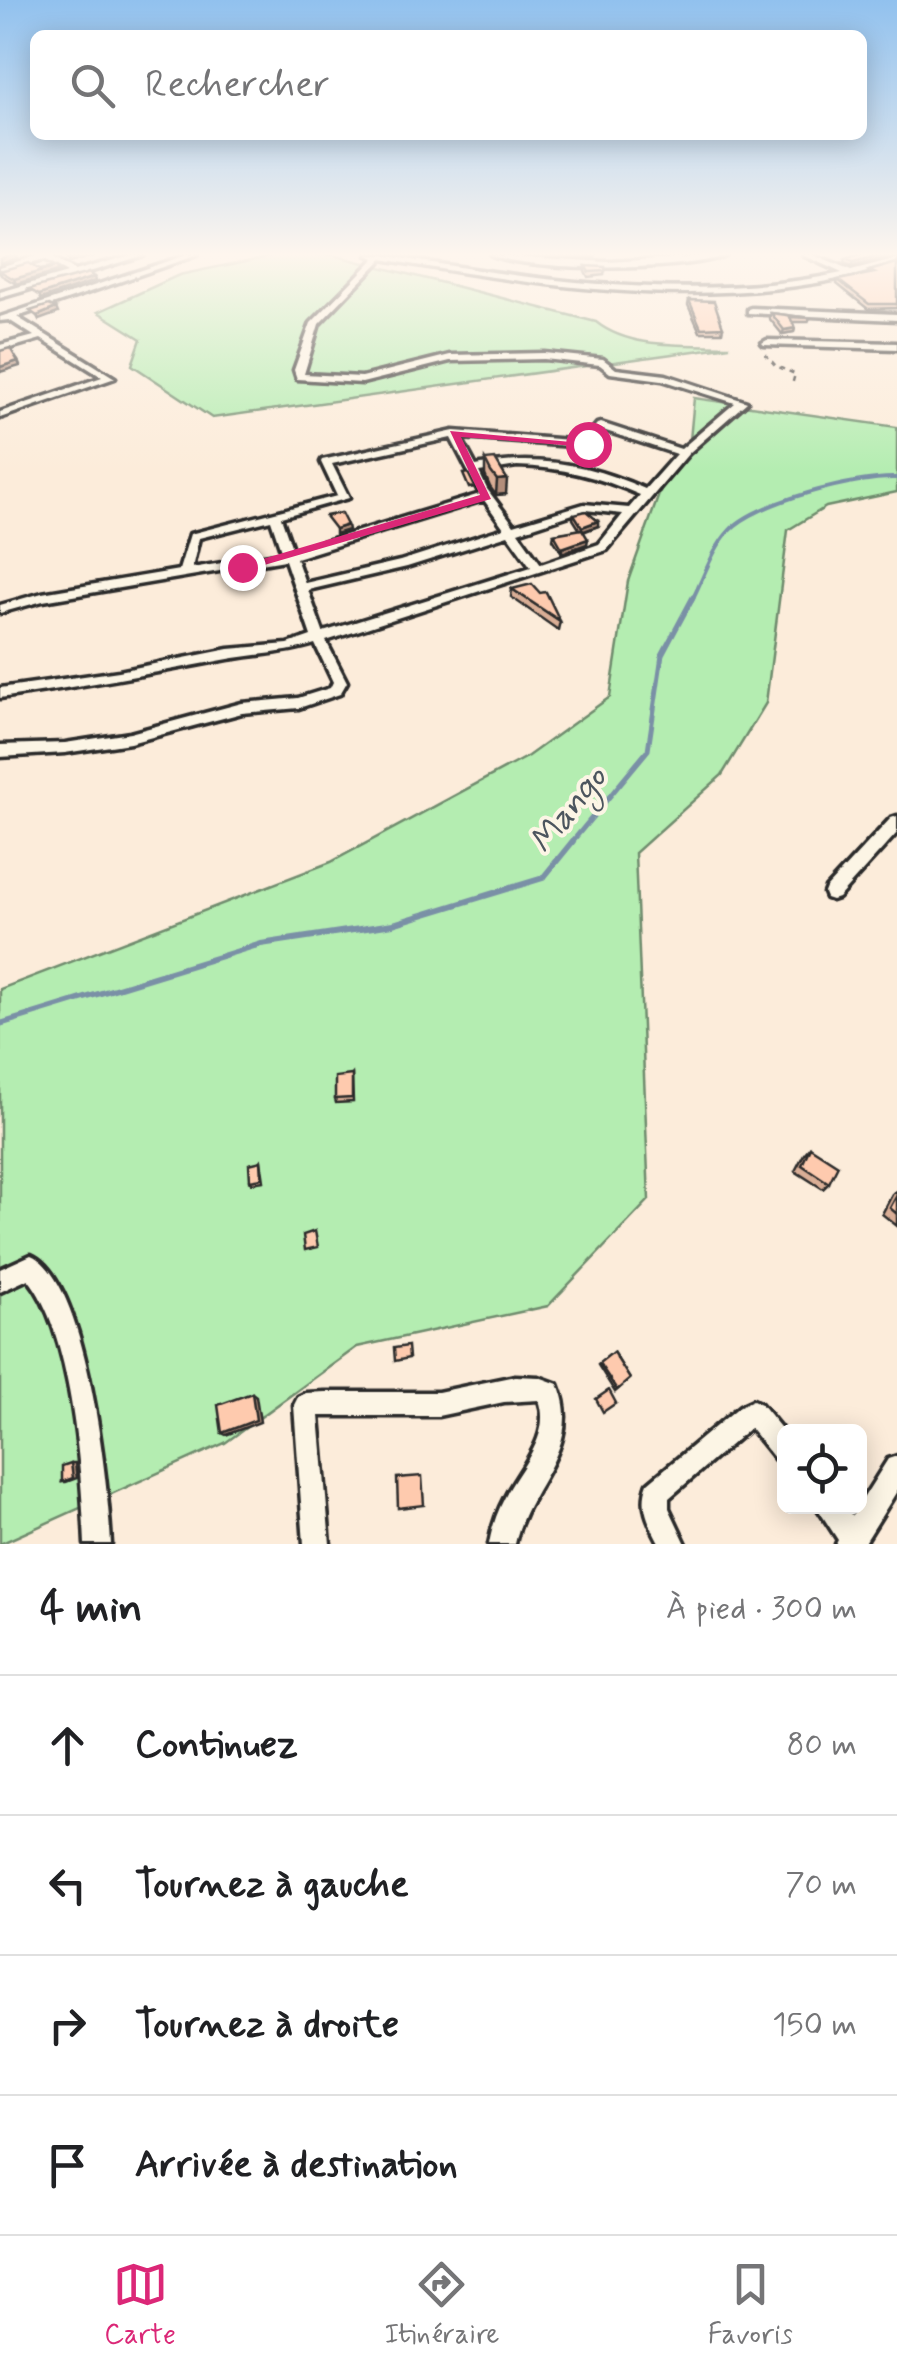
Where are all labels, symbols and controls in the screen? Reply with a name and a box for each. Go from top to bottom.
search box [30,30,867,140]
icon: search [65,58,120,113]
text: Rechercher [145,61,330,110]
route start [566,422,612,468]
route end [220,545,266,591]
water label: Mango [519,756,621,865]
map controls [777,1424,867,1514]
button: locate [777,1424,867,1514]
text: 4 min [40,1582,142,1637]
text: À pied · 300 m [666,1588,857,1630]
icon: ahead [40,1718,95,1773]
text: Continuez [135,1721,298,1770]
text: 80 m [787,1724,857,1766]
icon: left [40,1858,95,1913]
text: Tournez à gauche [135,1861,409,1910]
text: 70 m [785,1864,857,1906]
icon: right [40,1998,95,2053]
text: Tournez à droite [135,2001,399,2050]
text: 150 m [772,2004,857,2046]
icon: arrive [40,2138,95,2193]
text: Arrivée à destination [135,2141,458,2190]
tab: Carte [104,2257,176,2354]
tab: Itinéraire [384,2257,499,2354]
tab: Favoris [708,2257,793,2354]

